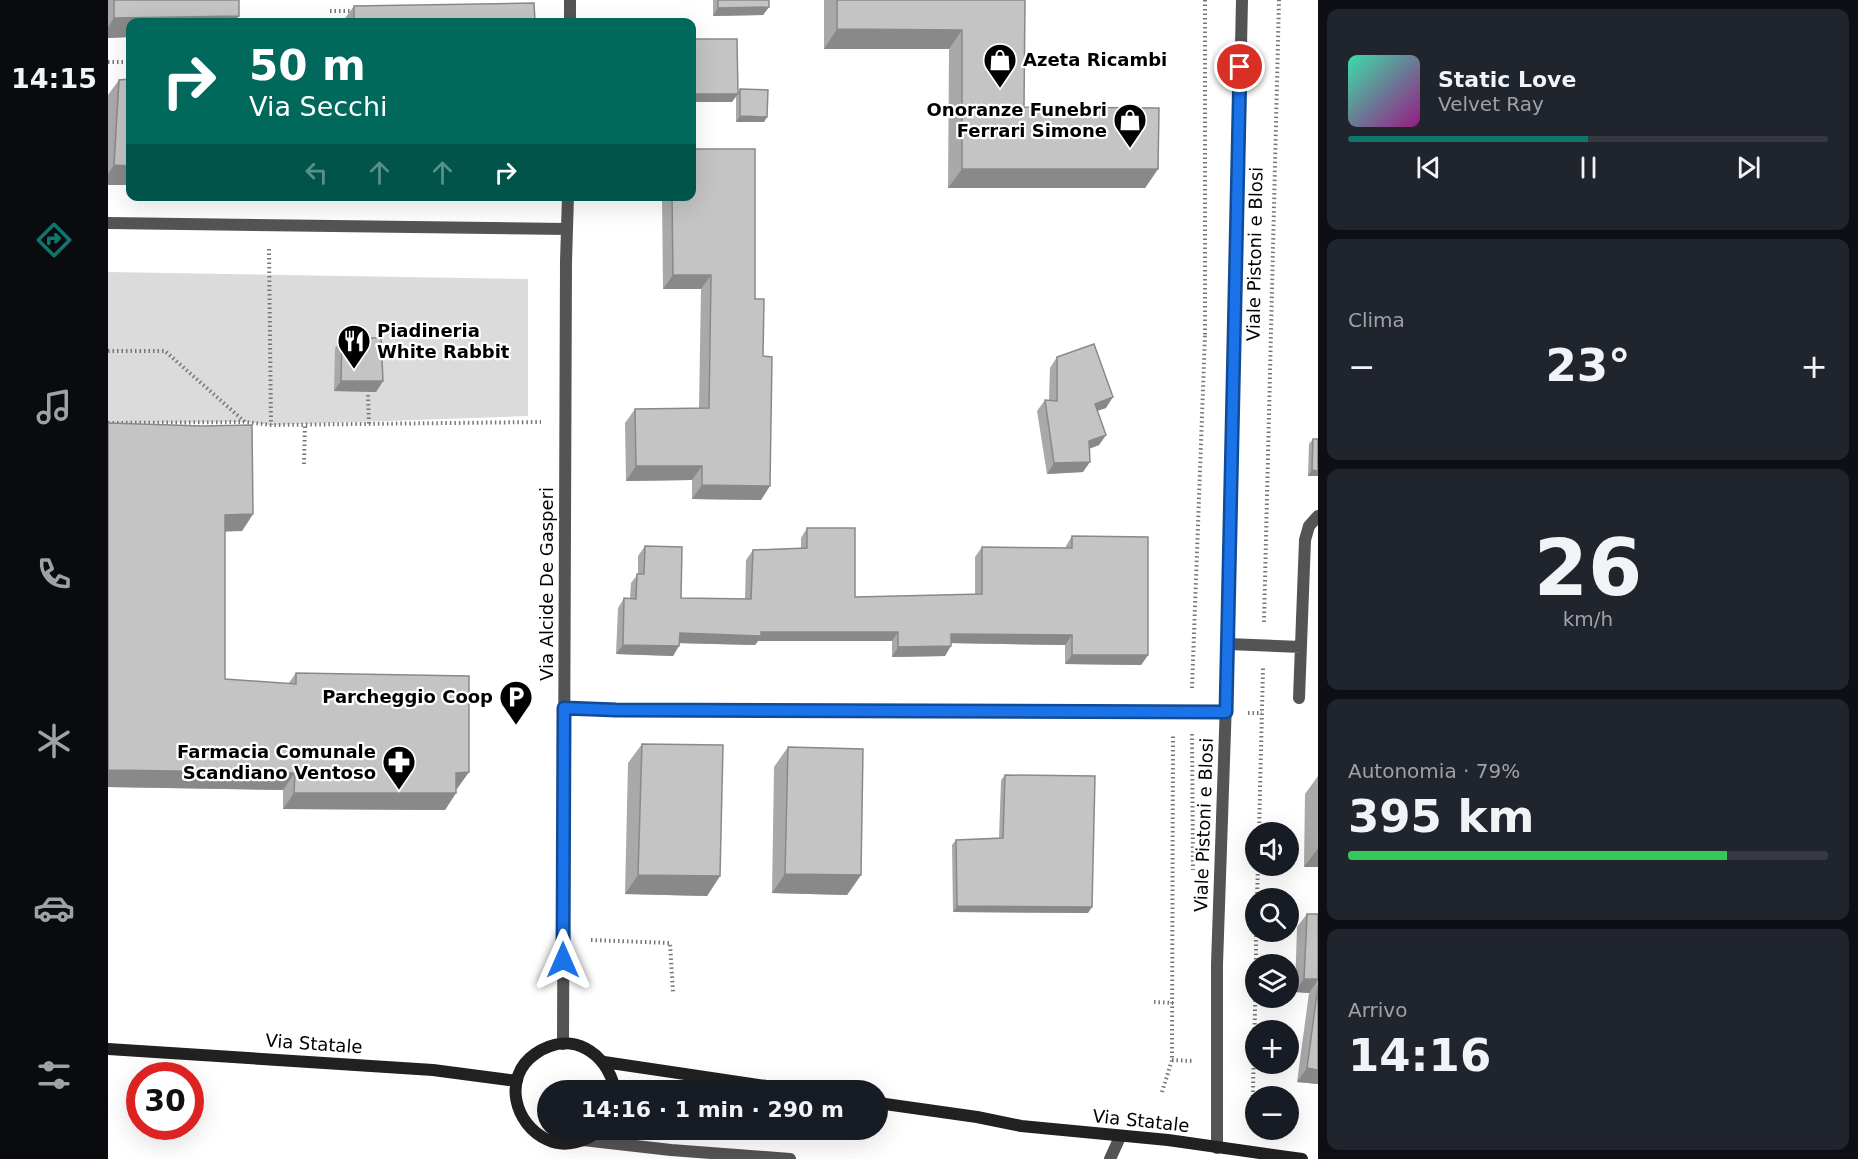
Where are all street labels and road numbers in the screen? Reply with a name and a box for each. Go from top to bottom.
street label: Viale Pistoni e Blosi [1242,167,1267,341]
street label: Via Alcide De Gasperi [536,487,557,681]
street label: Viale Pistoni e Blosi [1190,738,1217,912]
street label: Via Statale [265,1030,363,1057]
street label: Via Statale [1092,1105,1191,1136]

